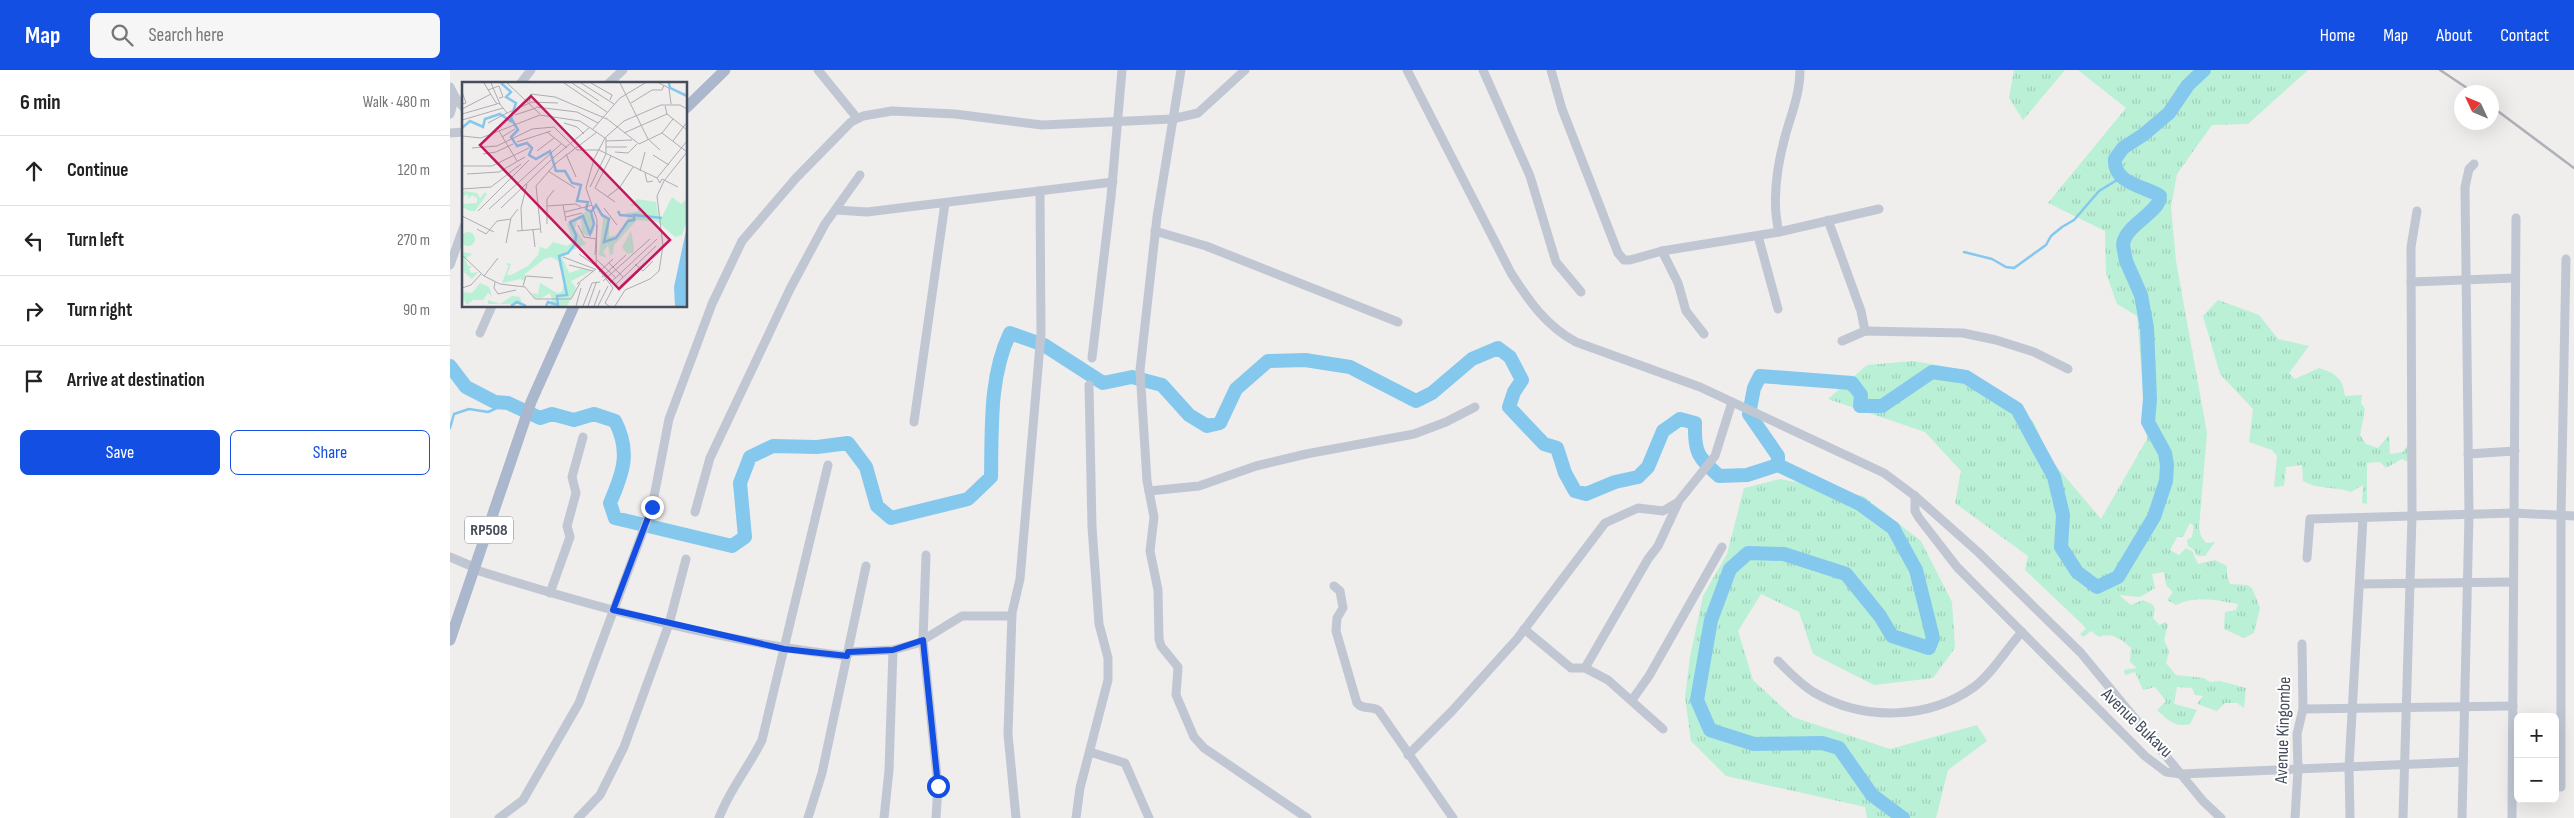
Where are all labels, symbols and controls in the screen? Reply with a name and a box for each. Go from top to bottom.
search box [90,13,440,58]
text: Map [25,21,60,50]
icon: search [108,21,136,49]
text: Search here [148,24,224,47]
text: Home [2320,25,2355,46]
text: Map [2383,25,2408,46]
text: About [2436,25,2472,46]
text: Contact [2500,25,2549,46]
inset map [462,82,688,308]
north arrow [2454,85,2499,130]
text: 6 min [20,90,61,115]
text: Walk · 480 m [363,93,430,112]
icon: ahead [20,157,48,185]
text: Continue [67,159,128,182]
text: 120 m [398,161,430,180]
icon: left [20,227,48,255]
text: Turn left [67,229,124,252]
text: 270 m [397,231,430,250]
icon: right [20,297,48,325]
text: Turn right [67,299,132,322]
text: 90 m [403,301,430,320]
icon: arrive [20,367,48,395]
text: Arrive at destination [67,369,205,392]
button: Save [20,430,220,475]
button: Share [230,430,430,475]
route end [641,496,664,519]
road number: RP508 [465,516,513,544]
street label: Avenue Kingombe [2271,676,2295,785]
street label: Avenue Bukavu [2096,683,2177,762]
map controls [2514,713,2559,803]
button: + [2514,713,2559,758]
button: − [2514,758,2559,803]
route start [927,775,950,798]

